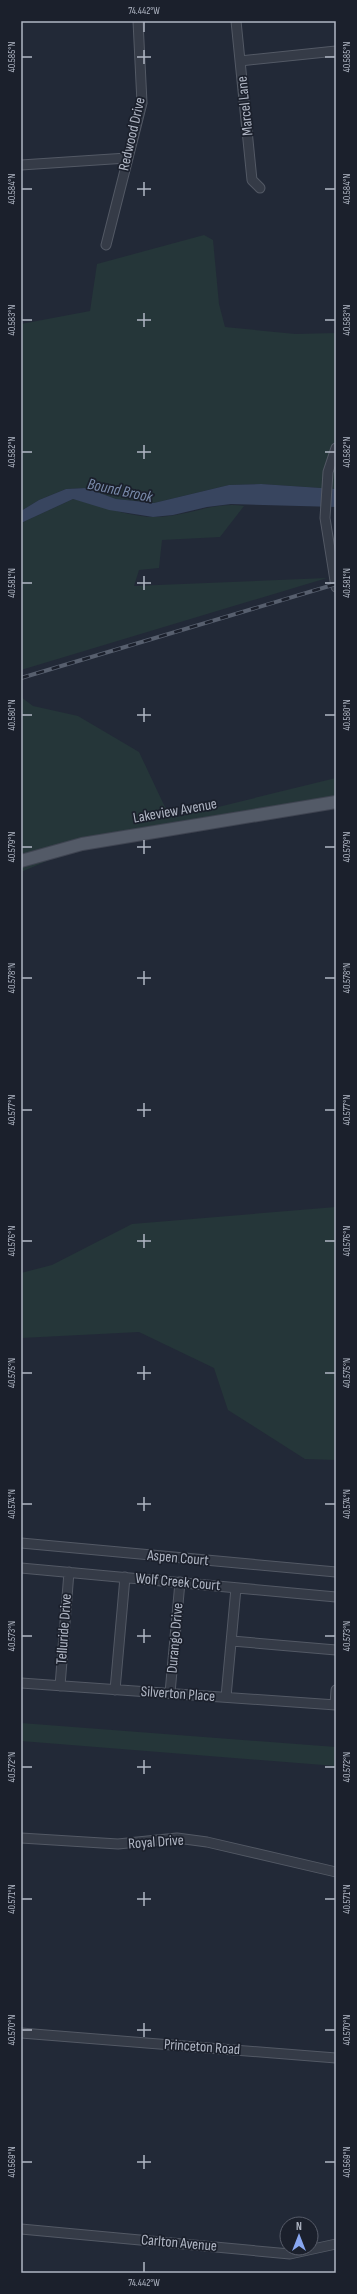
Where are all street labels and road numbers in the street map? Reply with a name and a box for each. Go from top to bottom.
street label: Marcel Lane [232,75,258,137]
street label: Redwood Drive [114,95,150,173]
street label: Lakeview Avenue [132,794,218,828]
street label: Aspen Court [145,1546,210,1570]
street label: Wolf Creek Court [135,1569,222,1595]
street label: Telluride Drive [52,1593,76,1665]
street label: Durango Drive [162,1602,188,1674]
street label: Silverton Place [140,1682,216,1706]
street label: Royal Drive [128,1831,184,1853]
street label: Princeton Road [163,2035,241,2059]
street label: Carlton Avenue [140,2230,218,2256]

